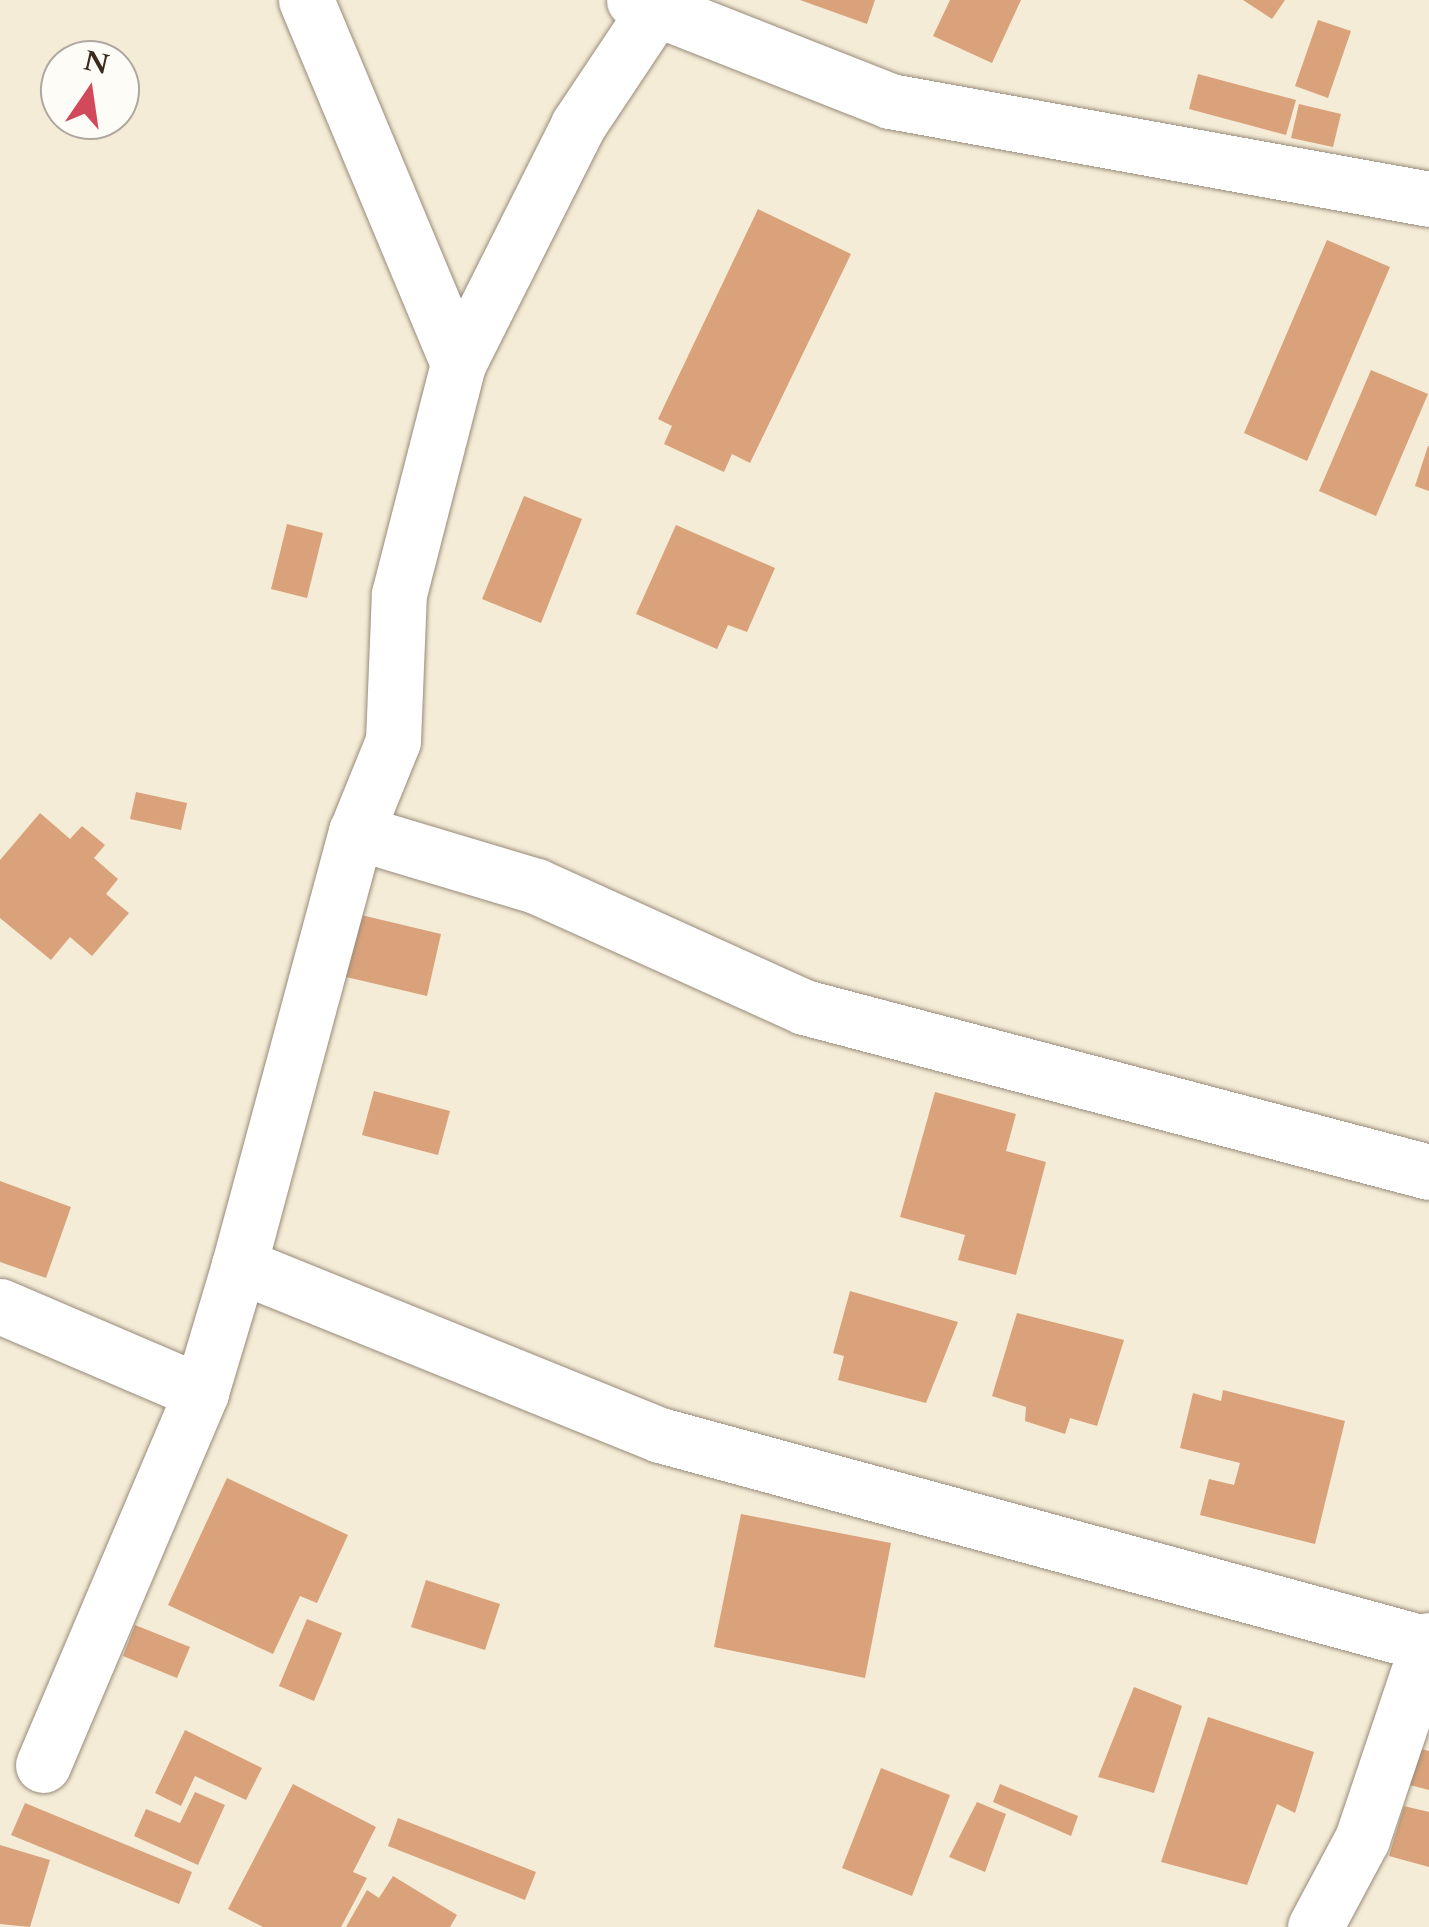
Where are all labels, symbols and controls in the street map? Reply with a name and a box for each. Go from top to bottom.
north arrow [40,40,140,140]
text: N [80,41,112,84]

